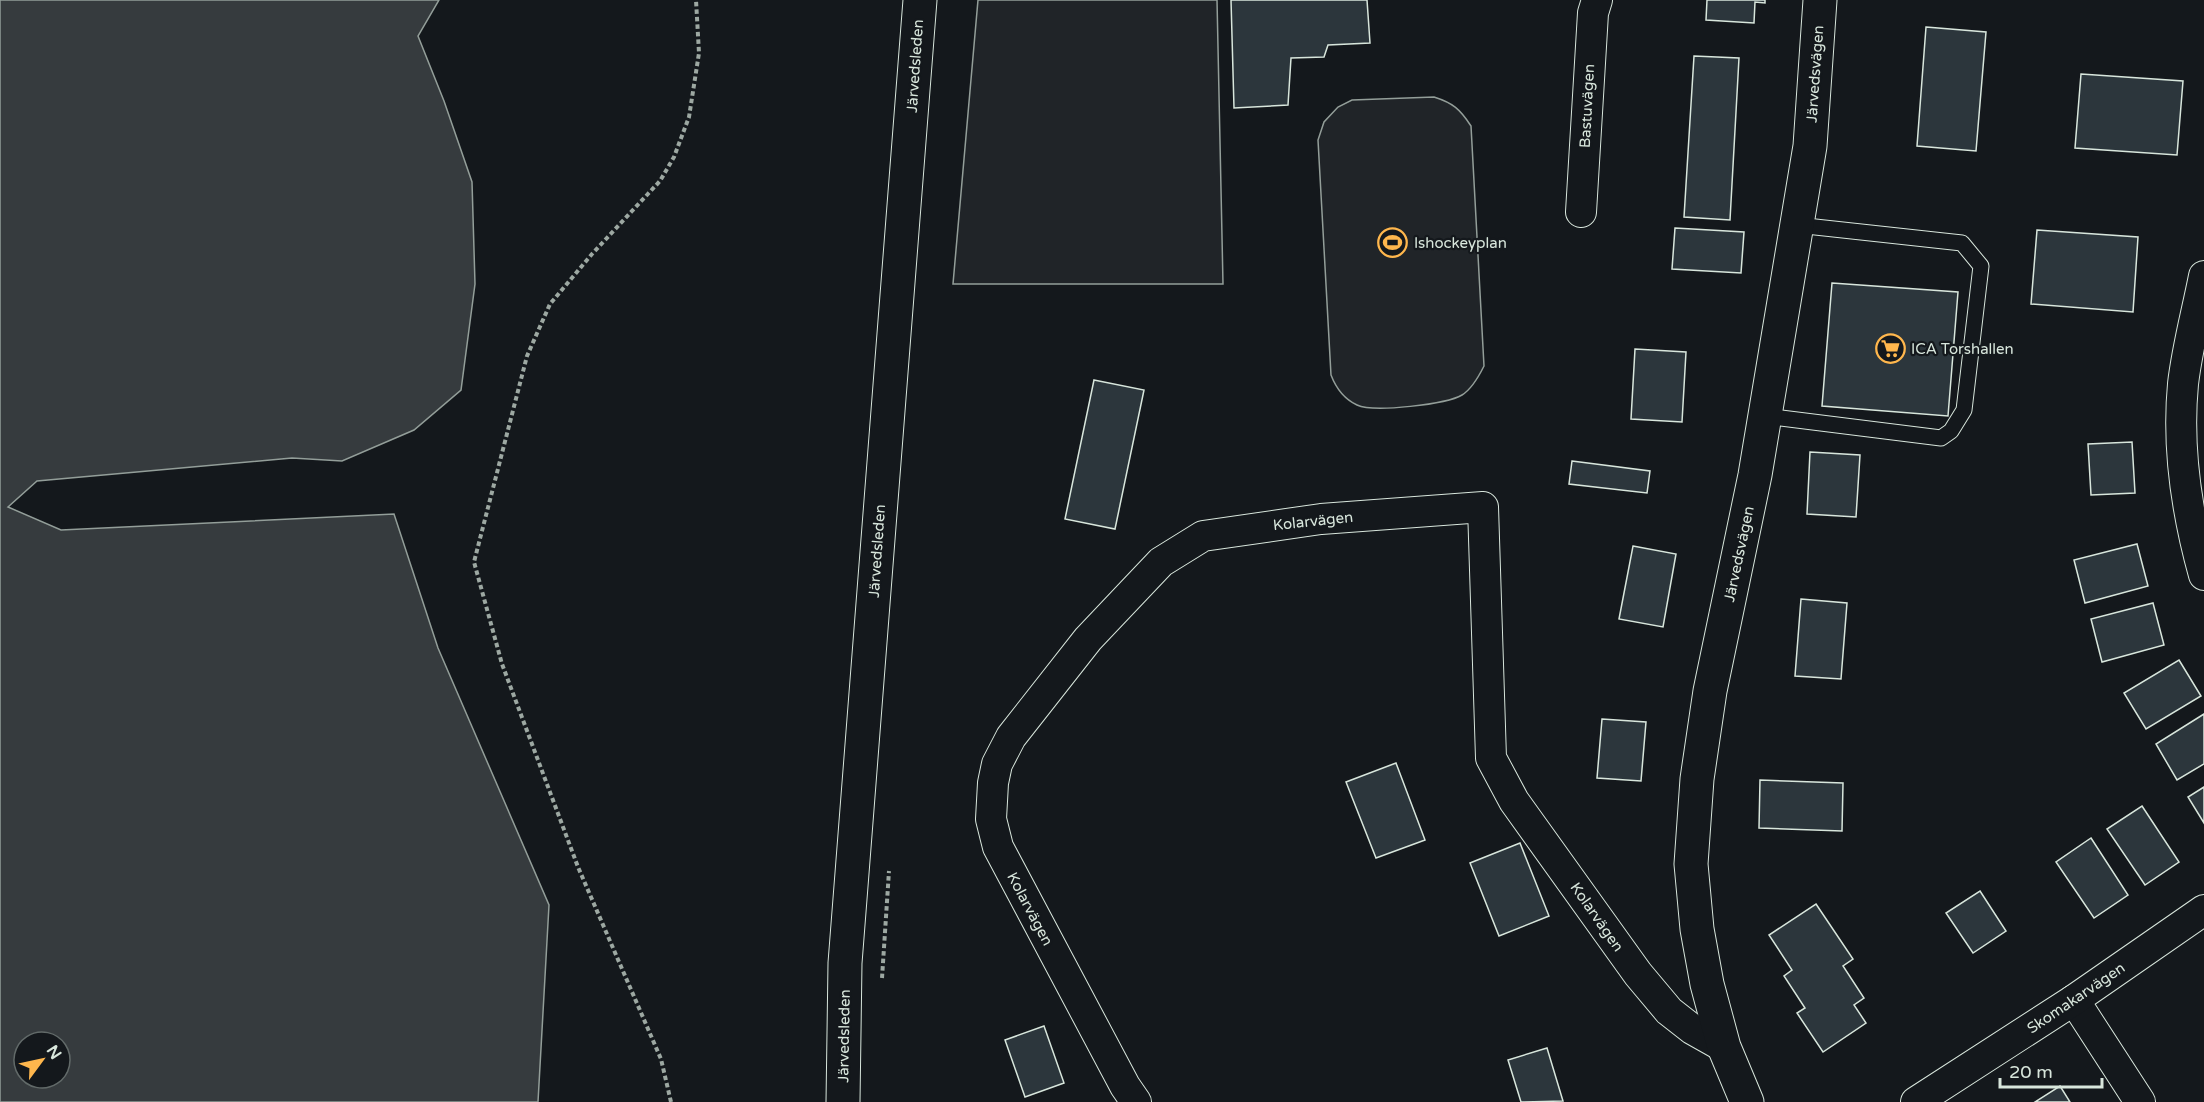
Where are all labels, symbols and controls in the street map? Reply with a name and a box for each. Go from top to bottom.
street label: Järvedsleden [903,19,927,113]
street label: Järvedsvägen [1803,25,1827,123]
street label: Bastuvägen [1576,63,1598,149]
sports icon: Ishockeyplan [1377,227,1409,259]
place label: Ishockeyplan [1414,234,1507,252]
supermarket icon: ICA Torshallen [1874,333,1906,365]
place label: ICA Torshallen [1911,340,2014,358]
street label: Järvedsleden [865,504,889,598]
street label: Järvedsvägen [1720,504,1758,604]
street label: Kolarvägen [1272,508,1354,534]
street label: Kolarvägen [1003,869,1057,949]
street label: Kolarvägen [1567,879,1627,955]
street label: Skomakarvägen [2024,959,2128,1037]
street label: Järvedsleden [834,989,854,1083]
north arrow [12,1030,72,1090]
text: N [42,1042,66,1063]
scale bar [2000,1051,2102,1089]
text: 20 m [2009,1061,2053,1083]

